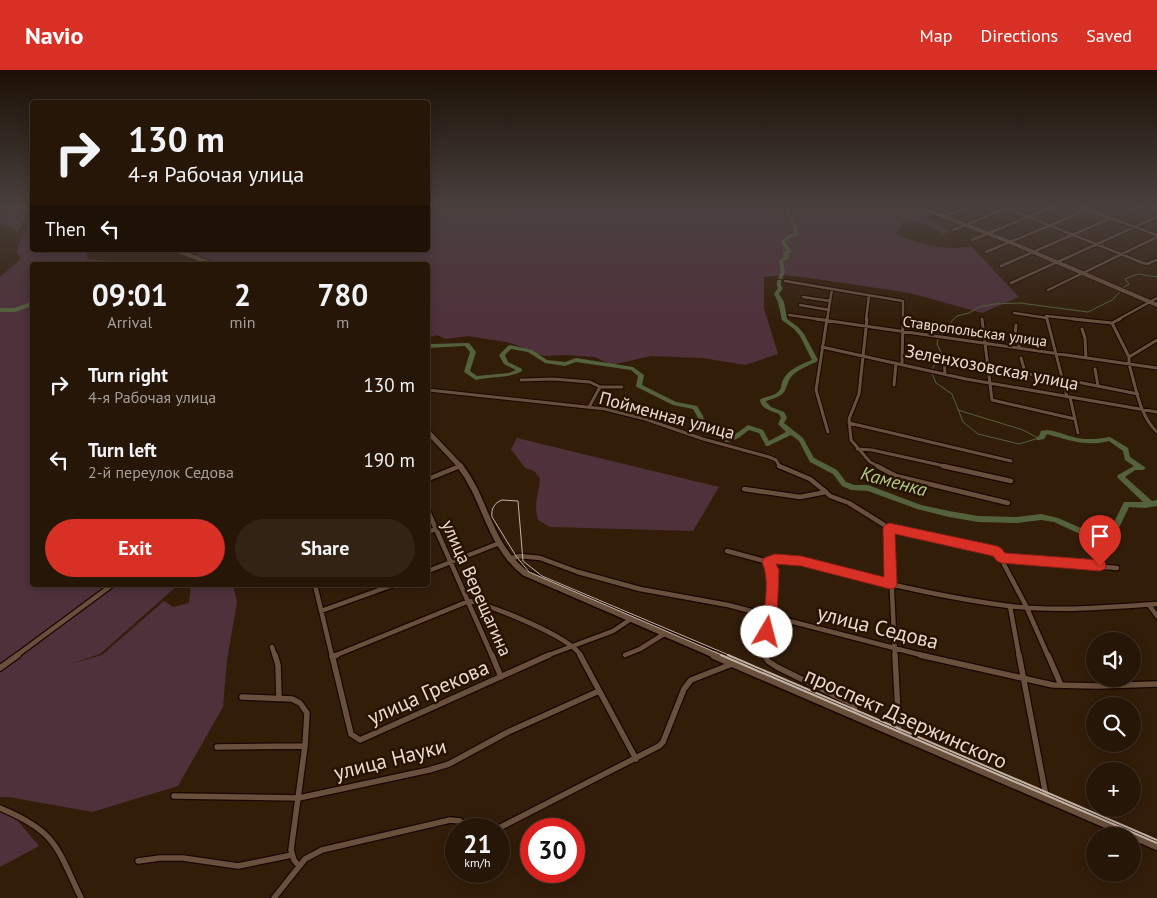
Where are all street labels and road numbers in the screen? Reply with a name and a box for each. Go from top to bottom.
street label: Ставропольская улица [902,311,1048,351]
street label: Зеленхозовская улица [903,339,1081,395]
street label: Пойменная улица [597,386,737,444]
street label: улица Верещагина [437,516,517,660]
street label: улица Седова [815,599,941,655]
street label: улица Грекова [363,653,493,731]
street label: проспект Дзержинского [800,661,1012,775]
street label: улица Науки [331,732,449,786]

